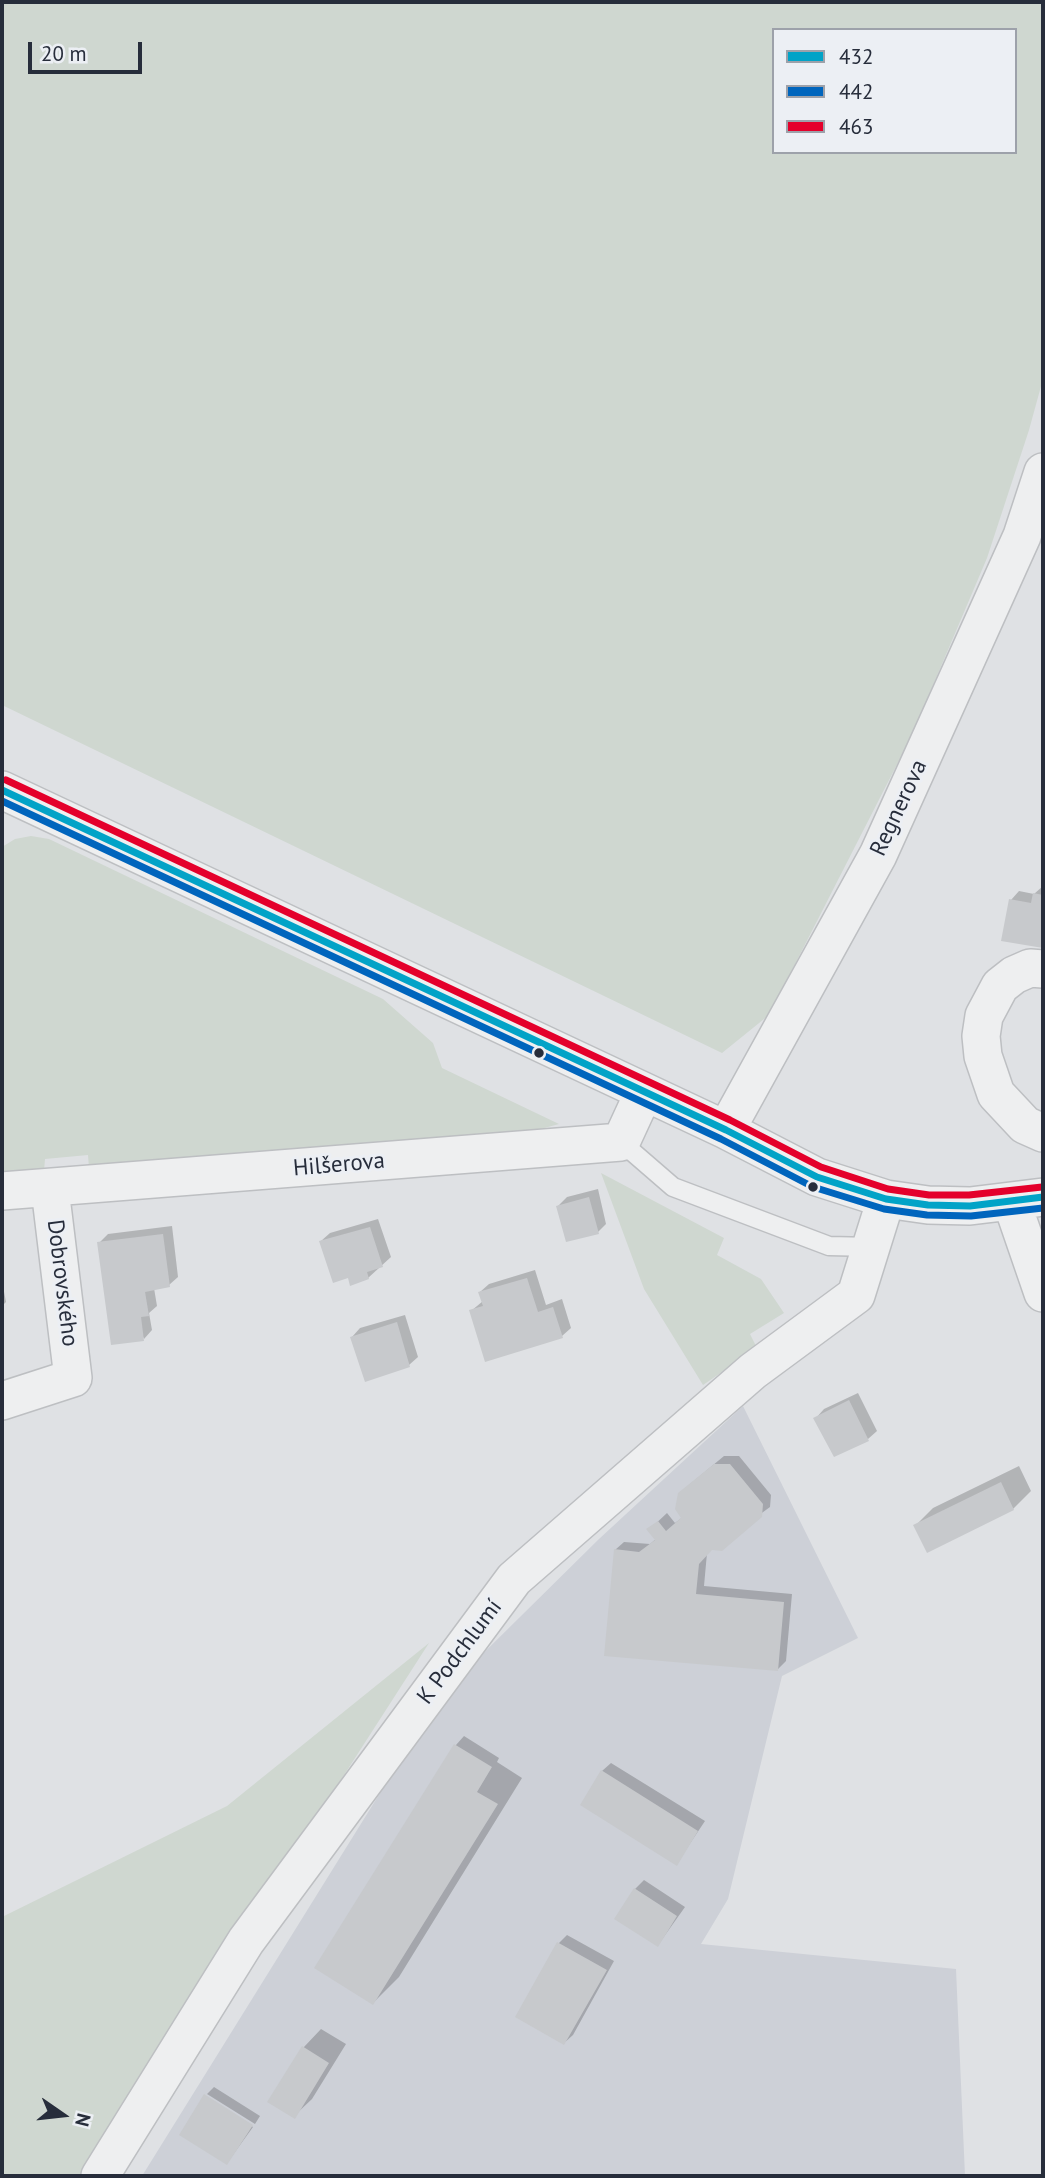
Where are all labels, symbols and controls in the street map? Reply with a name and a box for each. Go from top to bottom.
scale bar [32,28,145,72]
legend [772,28,1017,154]
text: 20 m [41,40,87,67]
text: 432 [839,43,873,70]
text: 442 [839,78,873,105]
text: 463 [839,113,873,140]
street label: Regnerova [865,755,933,861]
unlabelled marker [532,1046,546,1060]
street label: Hilšerova [292,1147,386,1183]
unlabelled marker [806,1180,820,1194]
street label: Dobrovského [41,1218,83,1348]
street label: K Podchlumí [412,1594,508,1710]
north arrow [28,2080,98,2150]
text: N [70,2111,97,2129]

